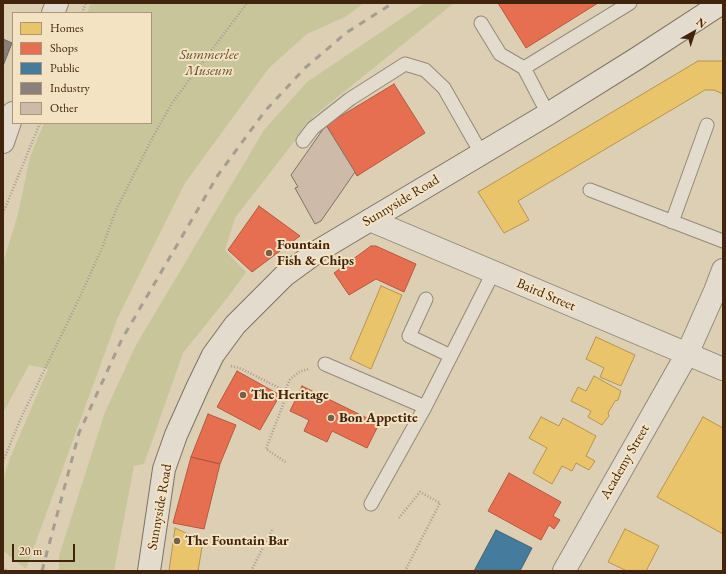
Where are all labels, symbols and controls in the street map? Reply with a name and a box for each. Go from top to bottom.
legend [12,12,152,124]
north arrow [674,12,714,52]
text: N [694,14,709,31]
text: Homes [50,20,84,36]
text: Shops [50,40,78,56]
park label: Summerlee Museum [180,47,238,80]
text: Public [50,60,80,76]
text: Industry [50,80,90,96]
text: Other [50,100,78,116]
street label: Sunnyside Road [359,171,443,231]
place label: Fountain Fish & Chips [277,237,354,270]
marker: Fountain Fish & Chips [264,248,274,258]
street label: Baird Street [514,275,578,315]
place label: The Heritage [251,387,329,403]
marker: The Heritage [238,390,248,400]
place label: Bon Appetite [339,410,418,426]
marker: Bon Appetite [326,413,336,423]
street label: Academy Street [597,422,653,502]
street label: Sunnyside Road [144,463,176,551]
place label: The Fountain Bar [185,533,289,549]
scale bar [14,536,77,562]
marker: The Fountain Bar [172,536,182,546]
text: 20 m [19,543,42,559]

